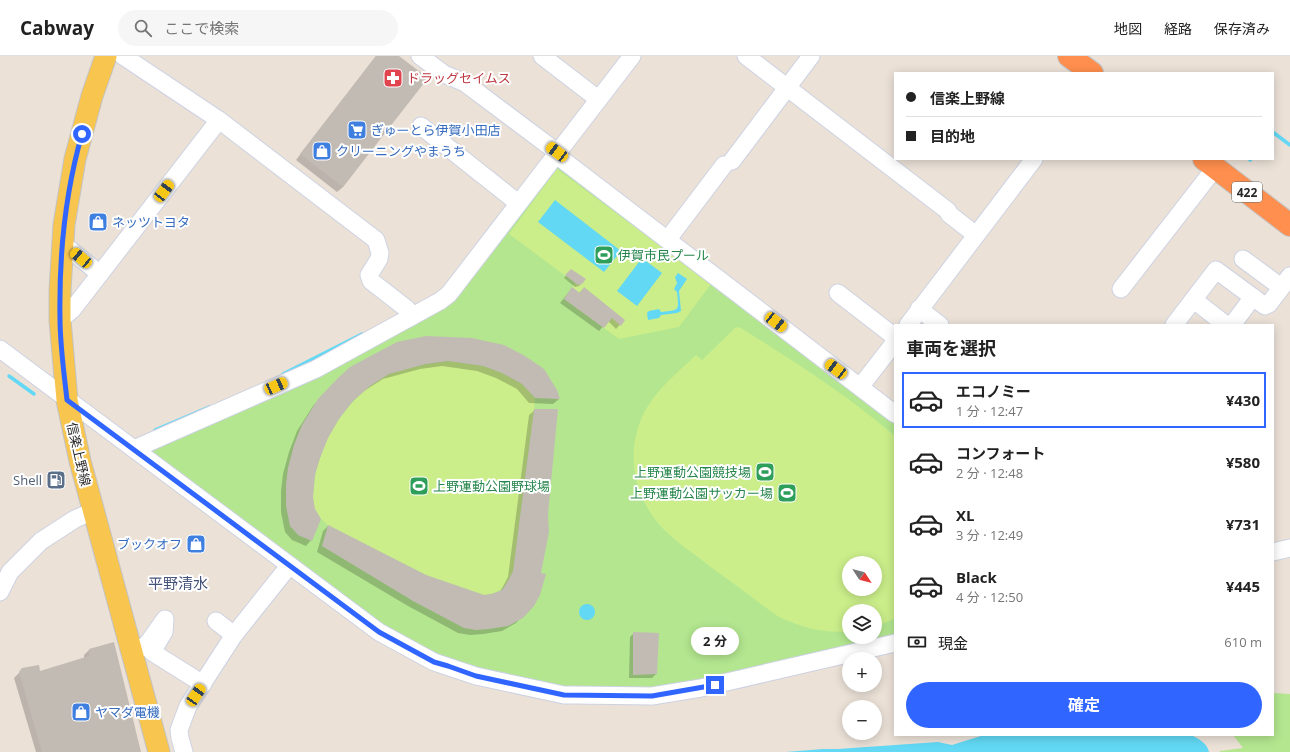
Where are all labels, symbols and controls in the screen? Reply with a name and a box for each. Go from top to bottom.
search box [118,10,398,46]
text: Cabway [20,15,94,41]
icon: search [132,17,154,39]
text: ここで検索 [164,18,239,38]
text: 地図 [1114,19,1142,38]
text: 経路 [1164,19,1192,38]
text: 保存済み [1214,19,1270,38]
pharmacy icon: ドラッグセイムス [382,67,404,89]
place label: ドラッグセイムス [407,69,511,87]
text: 信楽上野線 [930,88,1005,108]
supermarket icon: ぎゅーとら伊賀小田店 [346,119,368,141]
place label: ぎゅーとら伊賀小田店 [371,121,501,139]
route start [73,125,91,143]
text: 目的地 [930,126,975,146]
shop icon: クリーニングやまうち [311,140,333,162]
car [544,140,570,164]
place label: クリーニングやまうち [336,142,466,160]
car [152,178,176,204]
road number: 422 [1232,182,1262,202]
shop icon: ネッツトヨタ [87,211,109,233]
place label: ネッツトヨタ [112,213,190,231]
sports icon: 伊賀市民プール [593,244,615,266]
car [68,246,94,270]
place label: 伊賀市民プール [618,246,709,264]
car [763,310,789,334]
text: 車両を選択 [906,336,996,360]
car [823,357,849,381]
car [263,376,289,396]
text: エコノミー [956,381,1031,401]
icon: car [908,382,944,418]
text: ¥430 [1226,390,1260,410]
text: 1 分 · 12:47 [956,402,1023,420]
street label: 信楽上野線 [63,420,95,488]
text: コンフォート [956,443,1046,463]
icon: car [908,444,944,480]
text: ¥580 [1226,452,1260,472]
sports icon: 上野運動公園競技場 [754,461,776,483]
place label: 上野運動公園競技場 [634,463,751,481]
text: 2 分 · 12:48 [956,464,1023,482]
fuel station icon: Shell [45,469,67,491]
place label: Shell [13,471,42,489]
sports icon: 上野運動公園野球場 [408,475,430,497]
place label: 上野運動公園野球場 [433,477,550,495]
sports icon: 上野運動公園サッカー場 [776,482,798,504]
place label: 上野運動公園サッカー場 [630,484,773,502]
text: XL [956,505,974,525]
icon: car [908,506,944,542]
text: ¥731 [1226,514,1260,534]
text: 3 分 · 12:49 [956,526,1023,544]
shop icon: ブックオフ [185,533,207,555]
place label: ブックオフ [117,535,182,553]
north arrow [842,556,882,596]
map controls [842,556,882,740]
text: Black [956,567,997,587]
icon: car [908,568,944,604]
district label: 平野清水 [148,573,208,593]
text: ¥445 [1226,576,1260,596]
text: 4 分 · 12:50 [956,588,1023,606]
button: layers [842,604,882,644]
callout: 2 分 [691,627,739,655]
icon: cash [906,631,928,653]
text: 2 分 [703,632,727,650]
text: 現金 [938,633,968,653]
text: 610 m [1224,633,1262,651]
button: + [842,652,882,692]
route end [706,676,724,694]
car [184,682,208,708]
button: 確定 [906,682,1262,728]
button: − [842,700,882,740]
shop icon: ヤマダ電機 [70,701,92,723]
place label: ヤマダ電機 [95,703,160,721]

